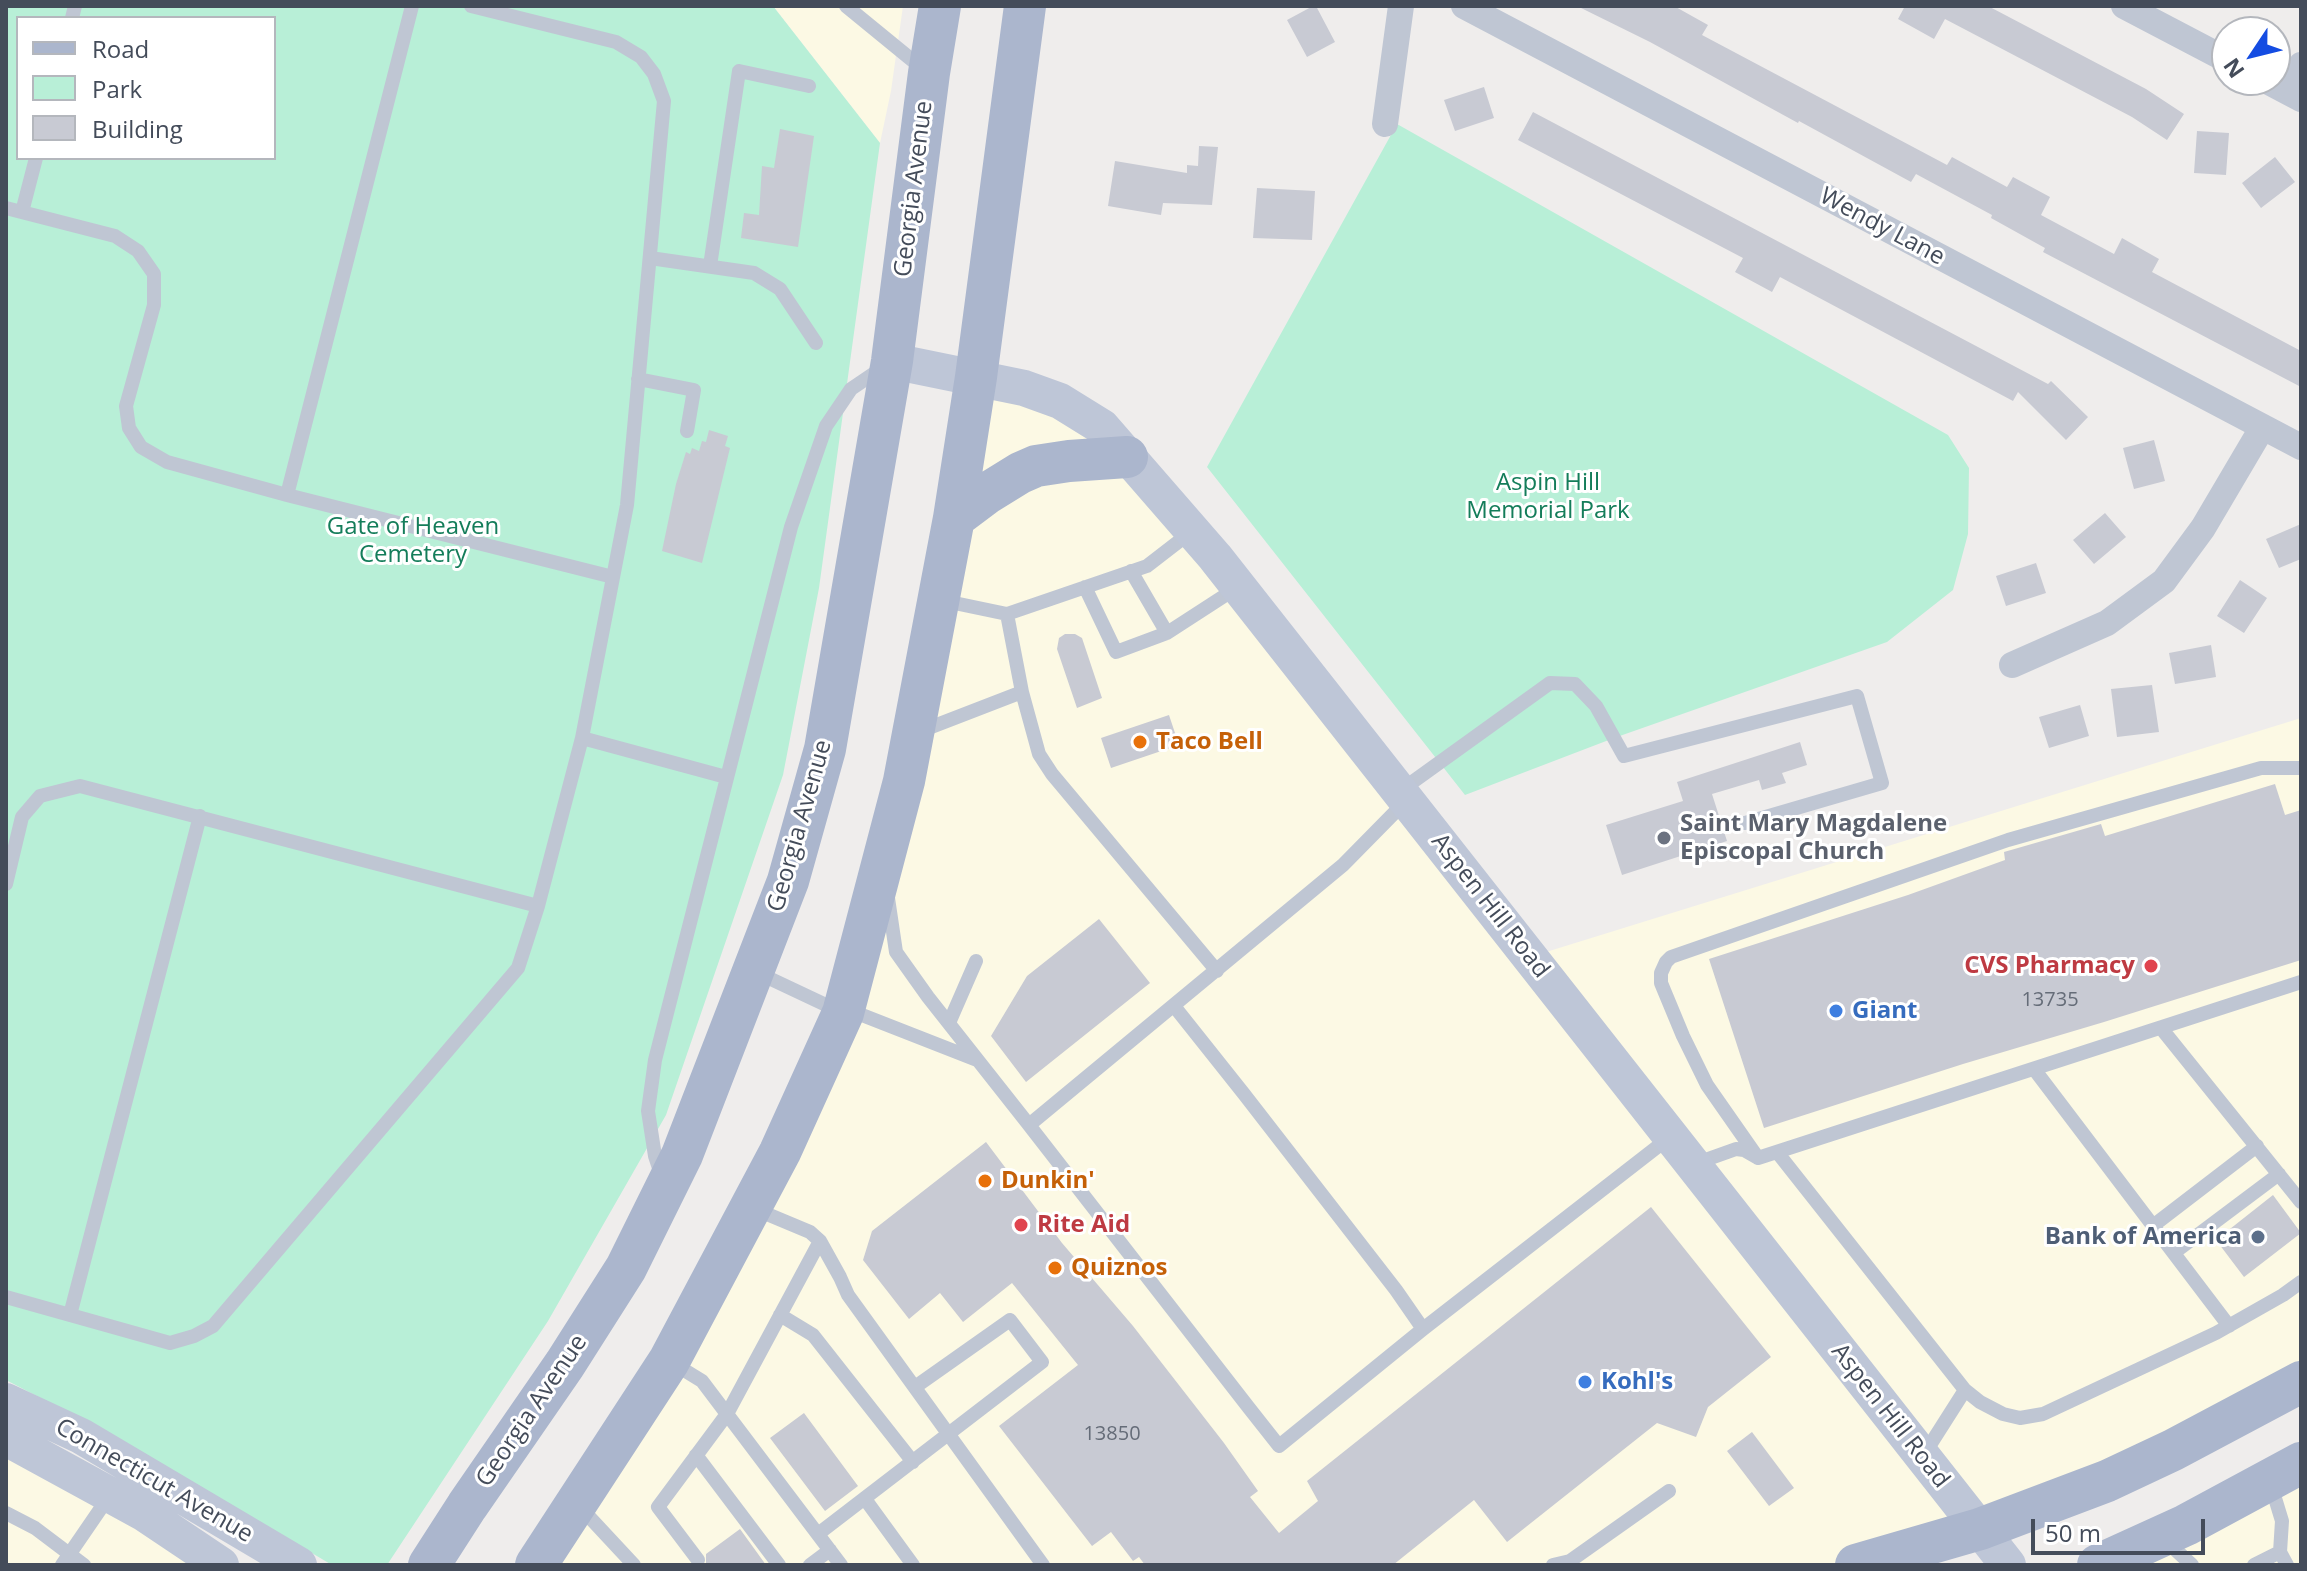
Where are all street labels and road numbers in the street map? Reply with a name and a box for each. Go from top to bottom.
street label: Georgia Avenue [889,99,939,279]
street label: Wendy Lane [1815,182,1949,272]
street label: Georgia Avenue [762,737,838,915]
street label: Aspen Hill Road [1425,828,1555,984]
street label: Georgia Avenue [470,1329,594,1493]
street label: Aspen Hill Road [1825,1338,1955,1494]
street label: Connecticut Avenue [50,1413,258,1549]

